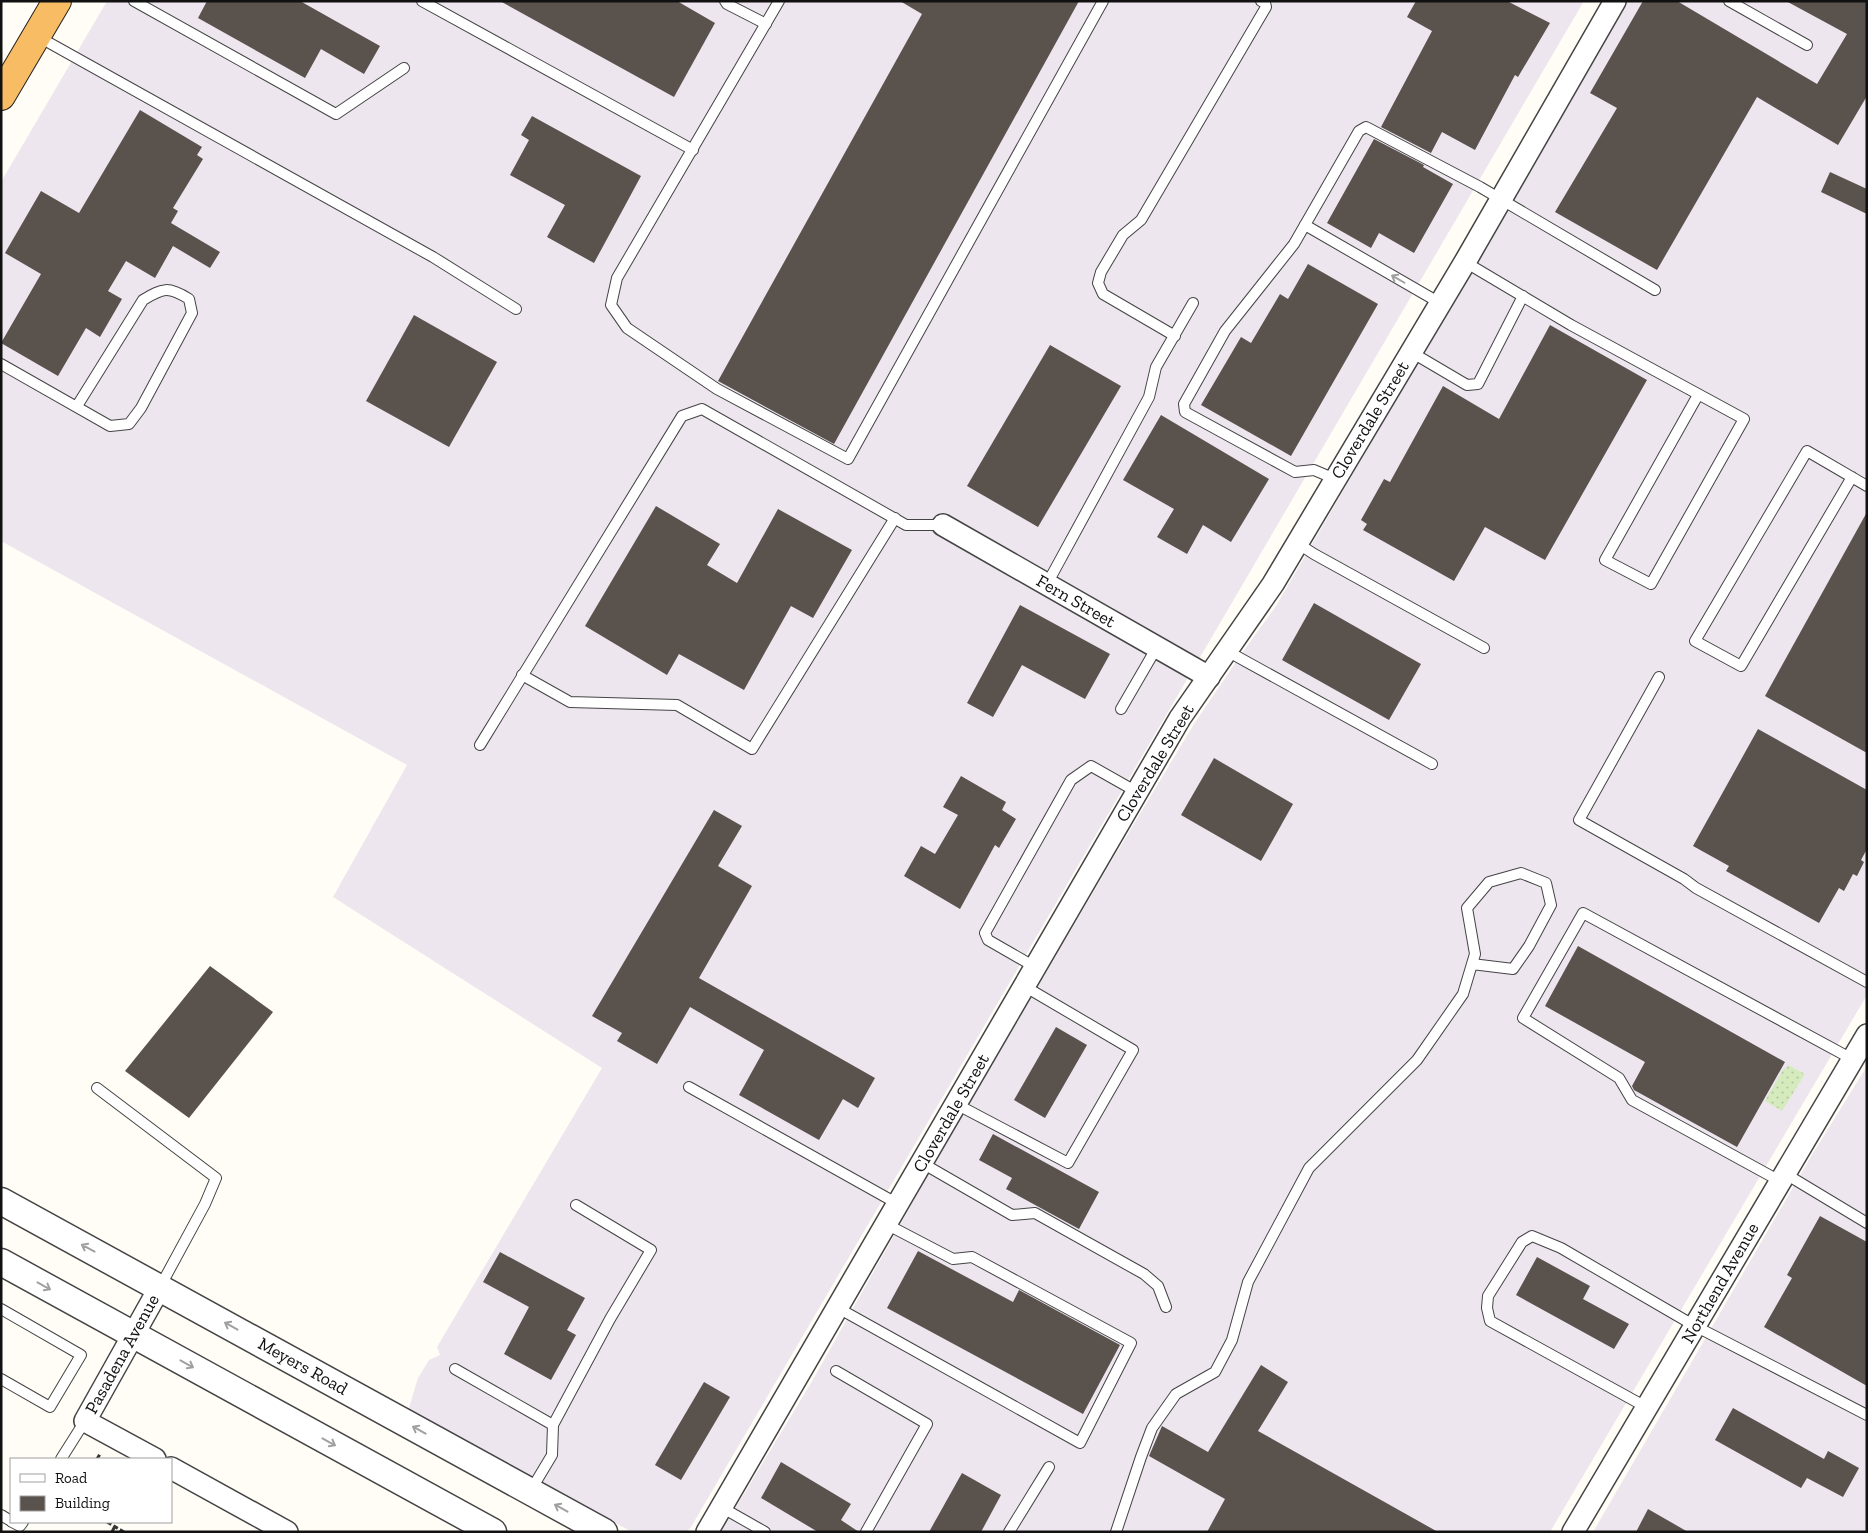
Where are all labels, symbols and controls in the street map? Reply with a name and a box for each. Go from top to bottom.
one-way arrow [1391,273,1406,283]
street label: Cloverdale Street [1326,357,1414,483]
street label: Fern Street [1033,570,1120,633]
street label: Cloverdale Street [1111,700,1199,826]
street label: Cloverdale Street [908,1049,994,1176]
street label: Northend Avenue [1677,1219,1763,1347]
one-way arrow [81,1243,96,1252]
one-way arrow [36,1282,51,1291]
street label: Pasadena Avenue [80,1290,164,1418]
one-way arrow [223,1321,238,1331]
street label: Meyers Road [254,1332,352,1400]
one-way arrow [179,1359,193,1369]
one-way arrow [411,1425,426,1435]
one-way arrow [322,1437,337,1447]
legend [10,1458,172,1523]
text: Road [55,1469,88,1487]
text: Building [55,1494,110,1512]
one-way arrow [554,1503,569,1513]

